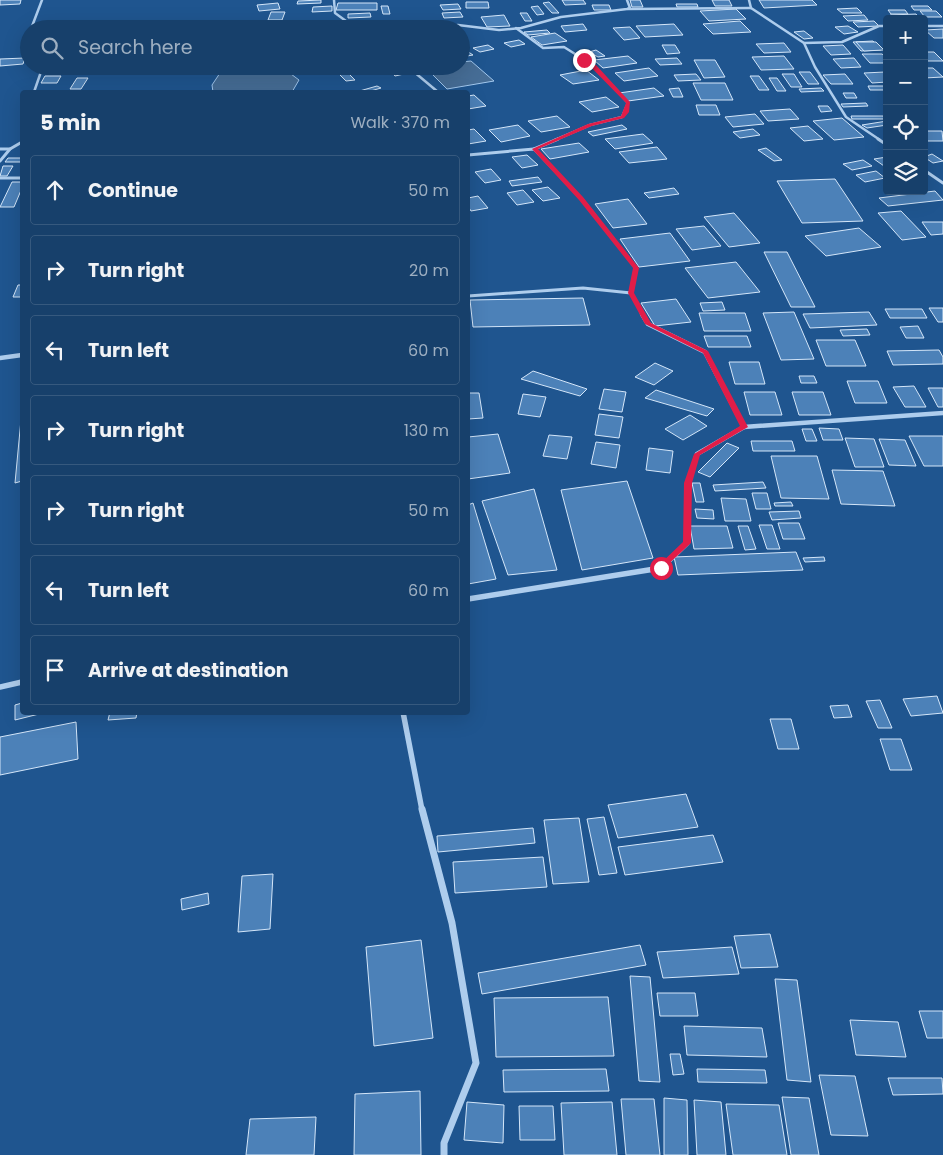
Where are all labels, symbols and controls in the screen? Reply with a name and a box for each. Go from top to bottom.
map controls [883,15,928,195]
button: + [883,15,928,60]
search box [20,20,470,75]
icon: search [38,34,66,62]
text: Search here [78,34,192,61]
route end [573,49,596,72]
button: − [883,60,928,105]
button: locate [883,105,928,150]
text: 5 min [40,108,101,137]
text: Walk · 370 m [350,111,450,134]
button: layers [883,150,928,195]
icon: ahead [41,176,69,204]
text: Continue [88,177,178,204]
text: 50 m [408,179,449,202]
icon: right [41,256,69,284]
text: Turn right [88,257,184,284]
text: 20 m [409,259,449,282]
icon: left [41,336,69,364]
text: Turn left [88,337,169,364]
text: 60 m [408,339,449,362]
icon: right [41,416,69,444]
text: Turn right [88,417,184,444]
text: 130 m [404,419,449,442]
icon: right [41,496,69,524]
text: Turn right [88,497,184,524]
text: 50 m [408,499,449,522]
route start [650,557,673,580]
icon: left [41,576,69,604]
text: Turn left [88,577,169,604]
text: 60 m [408,579,449,602]
icon: arrive [41,656,69,684]
text: Arrive at destination [88,657,289,684]

